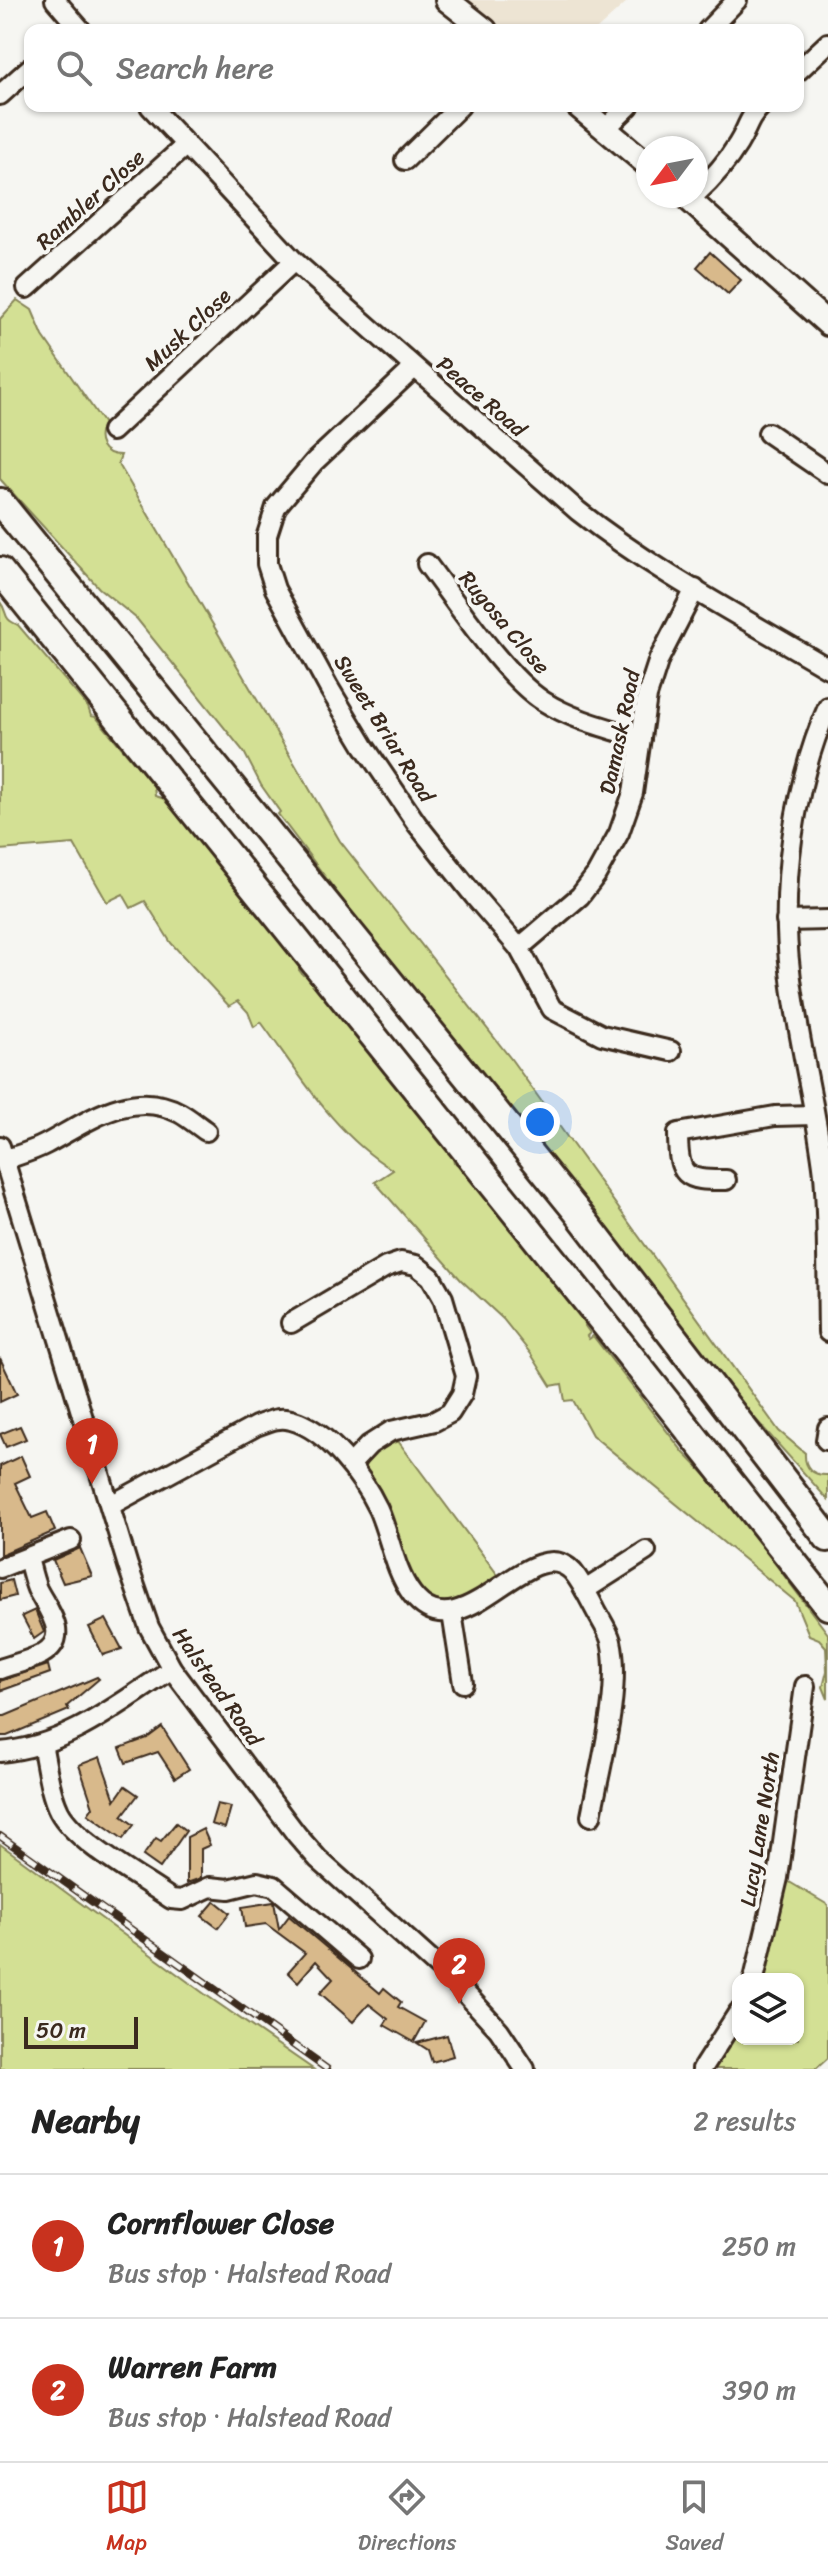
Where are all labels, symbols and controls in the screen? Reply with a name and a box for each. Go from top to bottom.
search box [24,24,804,112]
text: Search here [116,41,274,95]
icon: search [52,46,96,90]
north arrow [636,136,708,208]
street label: Rambler Close [27,139,154,260]
street label: Musk Close [134,278,241,381]
street label: Peace Road [427,346,537,448]
street label: Rugosa Close [449,561,560,683]
street label: Sweet Briar Road [323,646,447,811]
street label: Damask Road [587,665,652,798]
your location [520,1102,560,1142]
pin: 1 [66,1418,118,1484]
street label: Halstead Road [162,1618,274,1755]
street label: Lucy Lane North [728,1749,791,1909]
pin: 2 [433,1938,485,2004]
map controls [732,1973,804,2045]
button: layers [732,1973,804,2045]
text: 50 m [36,2011,86,2050]
scale bar [24,2013,138,2049]
text: Nearby [32,2091,140,2151]
text: 2 results [694,2098,796,2144]
text: Cornflower Close [108,2196,334,2250]
text: 1 [52,2223,64,2269]
text: 250 m [722,2223,796,2269]
text: Bus stop · Halstead Road [108,2250,391,2296]
text: Warren Farm [108,2340,277,2394]
text: 2 [50,2367,66,2413]
text: 390 m [723,2367,796,2413]
text: Bus stop · Halstead Road [108,2394,391,2440]
tab: Map [105,2475,149,2562]
tab: Directions [358,2475,456,2562]
tab: Saved [665,2475,723,2562]

